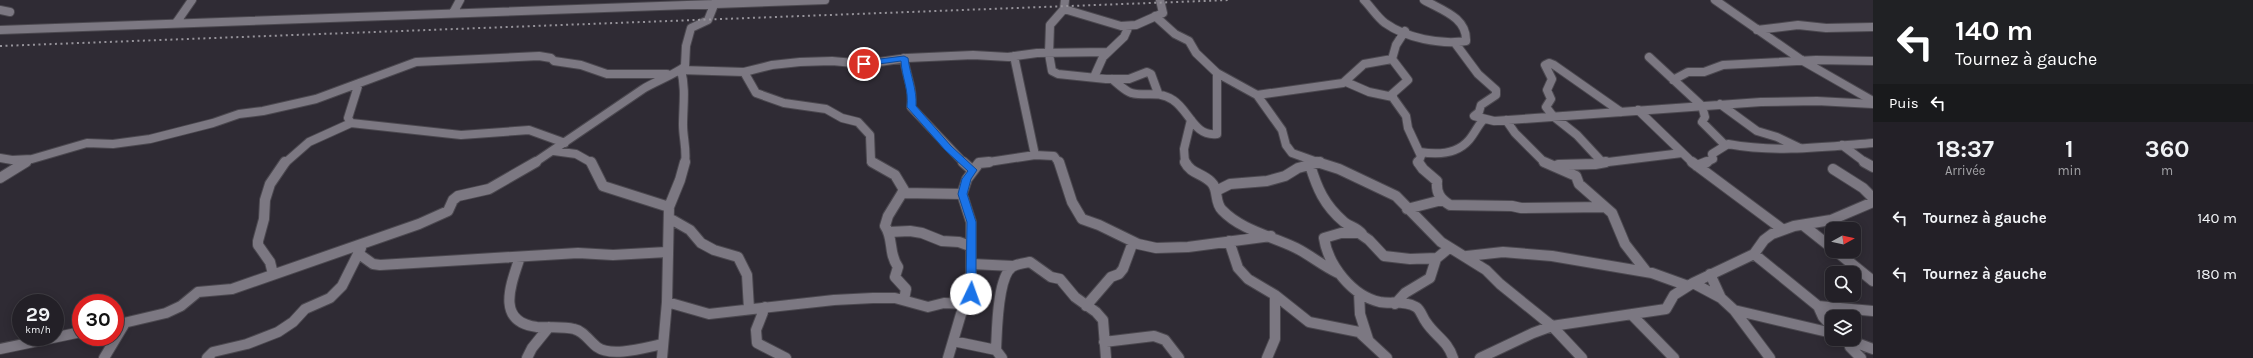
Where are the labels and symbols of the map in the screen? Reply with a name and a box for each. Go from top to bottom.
pin [847,47,881,81]
north arrow [1825,222,1861,258]
position arrow [950,273,992,315]
speed limit sign: 30 [72,294,124,346]

